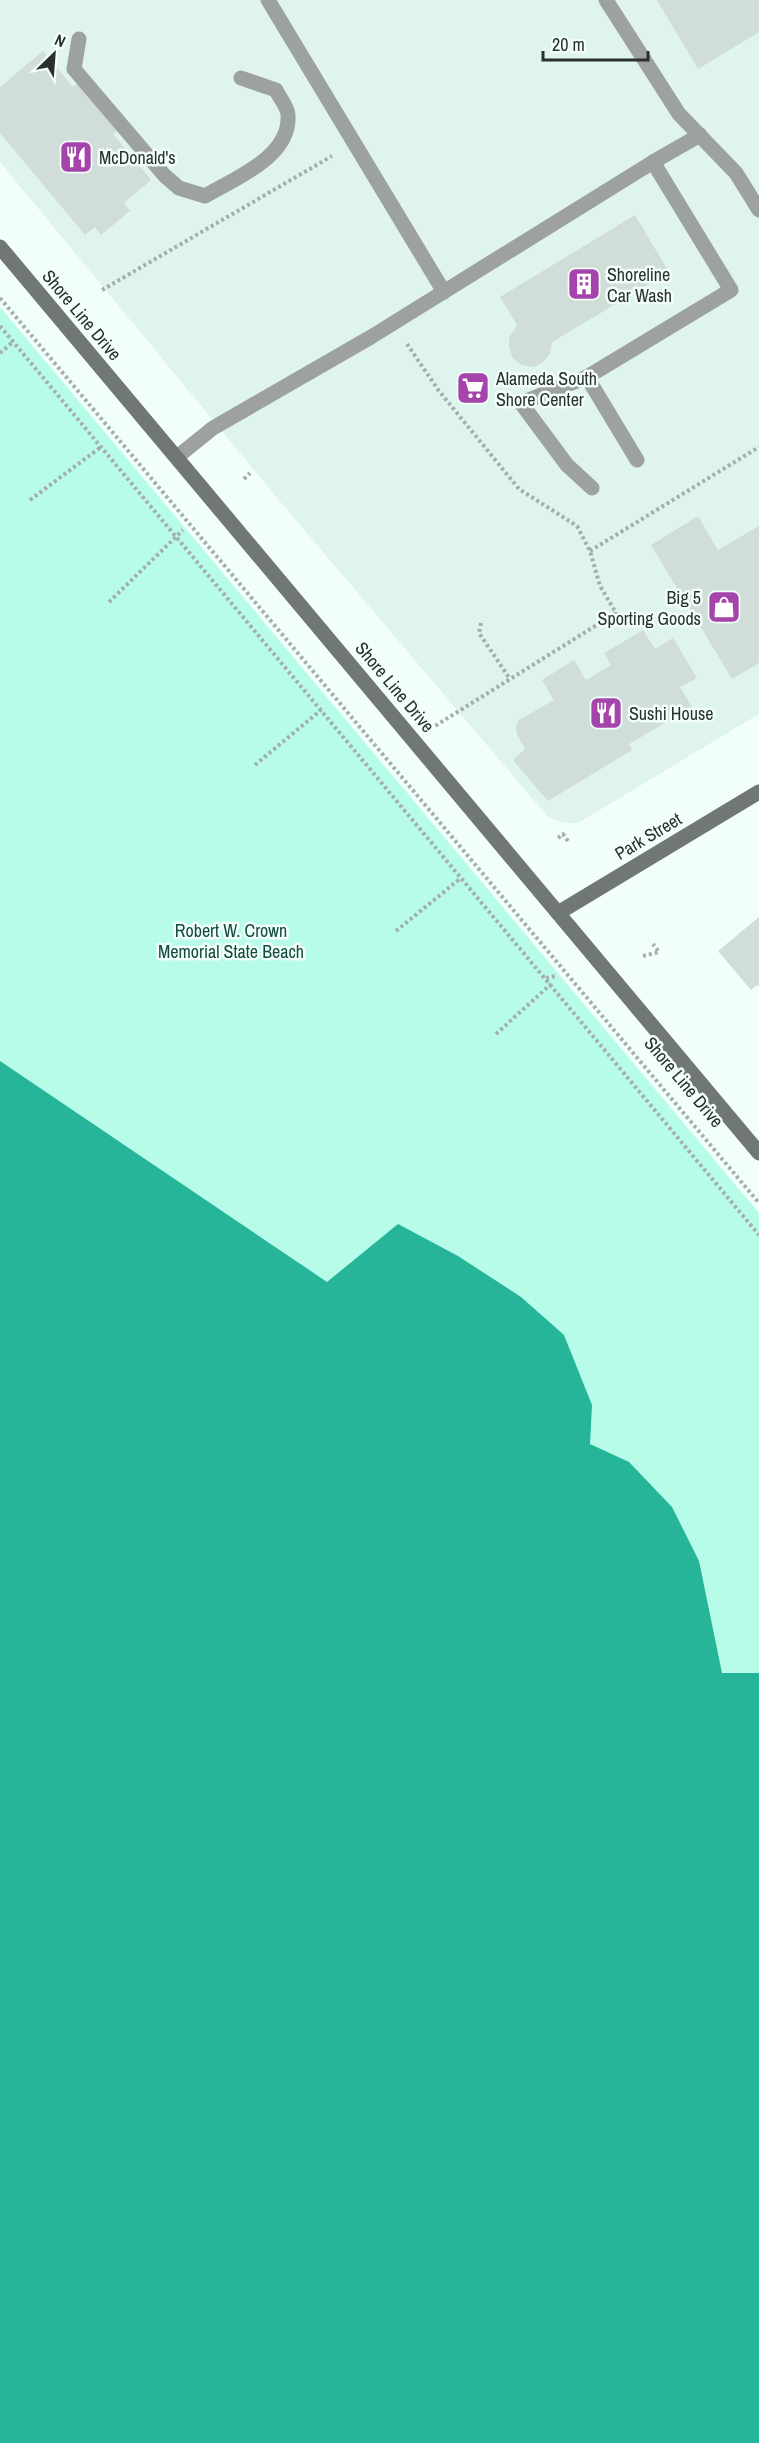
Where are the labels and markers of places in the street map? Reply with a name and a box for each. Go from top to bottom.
restaurant icon: McDonald's [58,139,94,175]
place label: McDonald's [99,145,176,170]
place label: Shoreline Car Wash [607,262,672,308]
building icon: Shoreline Car Wash [566,266,602,302]
place label: Alameda South Shore Center [495,366,597,412]
supermarket icon: Alameda South Shore Center [455,370,491,406]
place label: Big 5 Sporting Goods [598,585,701,631]
shop icon: Big 5 Sporting Goods [706,589,742,625]
restaurant icon: Sushi House [588,695,624,731]
place label: Sushi House [629,701,714,726]

